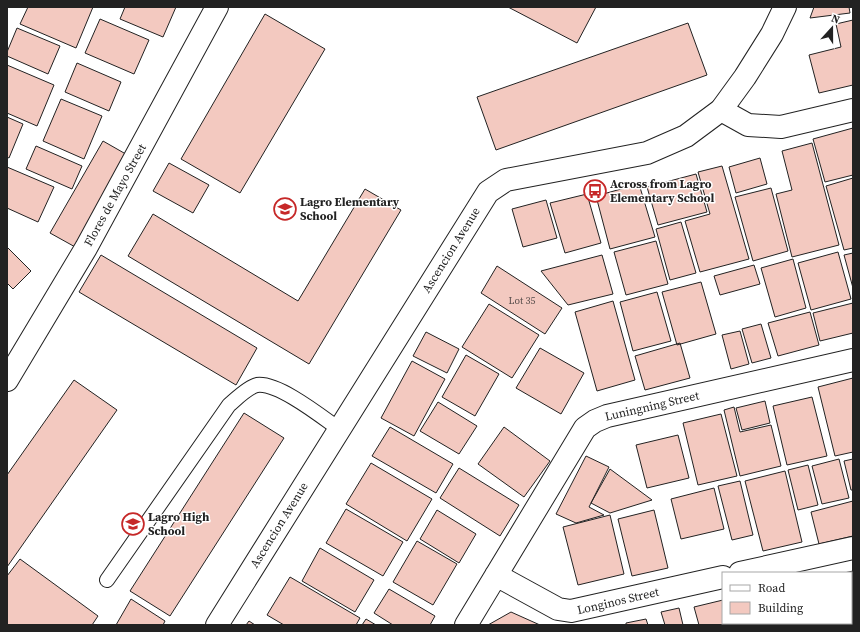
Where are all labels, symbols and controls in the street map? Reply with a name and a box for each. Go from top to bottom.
north arrow [812,8,852,48]
text: N [829,11,842,28]
street label: Flores de Mayo Street [80,141,150,249]
place label: Across from Lagro Elementary School [610,176,715,206]
bus stop icon: Across from Lagro Elementary School [582,178,608,204]
place label: Lagro Elementary School [300,194,400,224]
school or university icon: Lagro Elementary School [272,196,298,222]
street label: Ascencion Avenue [418,204,484,296]
house number: Lot 35 [509,294,535,307]
street label: Luningning Street [603,387,701,425]
street label: Ascencion Avenue [246,479,312,571]
place label: Lagro High School [148,509,210,539]
school or university icon: Lagro High School [120,511,146,537]
legend [722,572,852,624]
text: Road [758,580,785,596]
street label: Longinos Street [575,584,661,618]
text: Building [758,600,803,616]

